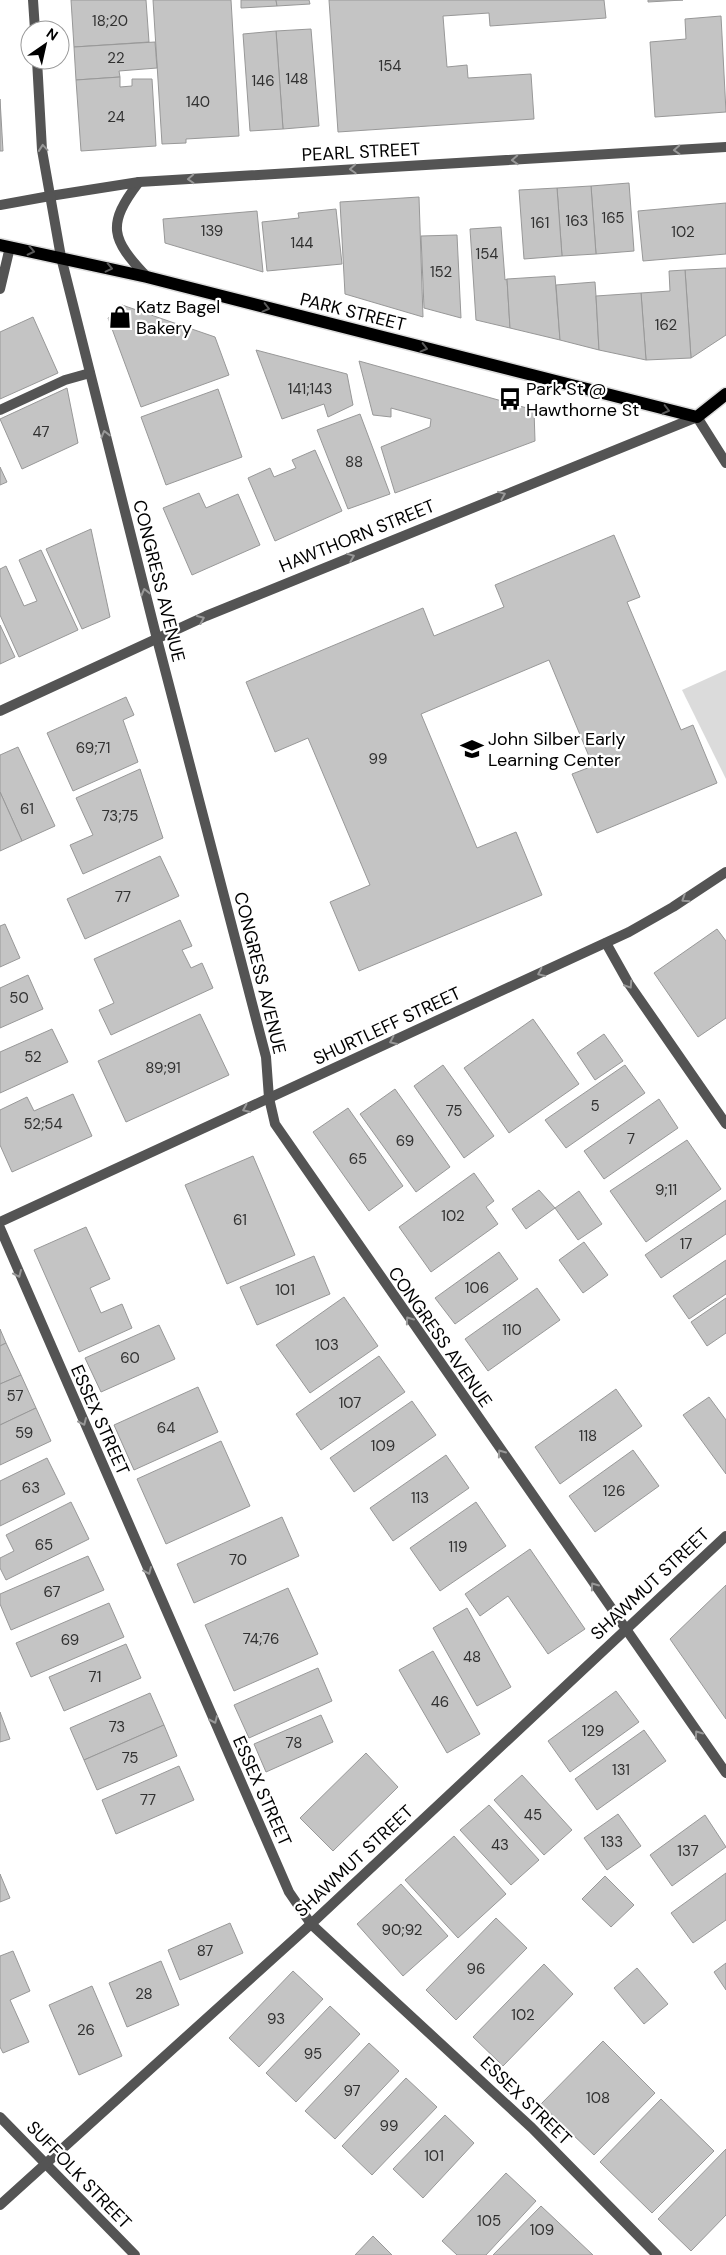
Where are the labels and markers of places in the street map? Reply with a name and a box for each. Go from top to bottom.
place label: Katz Bagel Bakery [136,295,220,340]
shop icon: Katz Bagel Bakery [107,304,133,330]
place label: Park St @ Hawthorne St [526,377,639,422]
bus stop icon: Park St @ Hawthorne St [497,386,523,412]
place label: John Silber Early Learning Center [488,727,626,772]
school or university icon: John Silber Early Learning Center [459,736,485,762]

